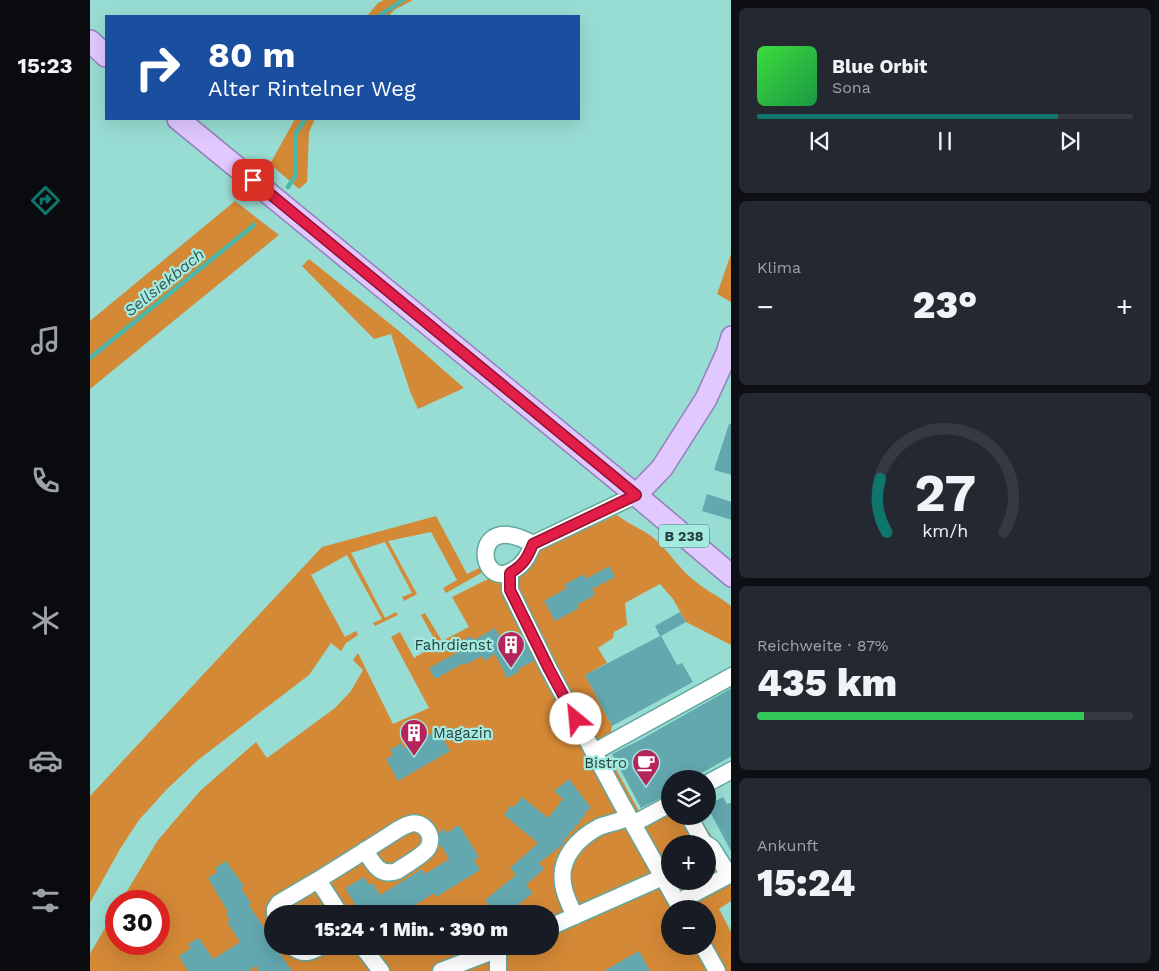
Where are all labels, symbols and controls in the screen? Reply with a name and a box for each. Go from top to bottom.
text: 80 m [208,34,295,76]
icon: right [125,35,190,100]
text: 15:23 [17,53,73,78]
text: Blue Orbit [832,55,927,78]
text: Alter Rintelner Weg [208,76,416,101]
text: Sona [832,78,871,97]
icon: previous [806,127,834,155]
icon: pause [931,127,959,155]
icon: next [1056,127,1084,155]
pin [232,159,274,201]
icon: arrive [239,166,267,194]
icon: directions [28,183,63,218]
water label: Sellsiekbach [121,244,208,320]
text: Klima [757,258,801,277]
text: 23° [913,283,977,327]
text: − [757,290,774,323]
text: + [1116,290,1133,323]
icon: music [28,323,63,358]
icon: phone [28,463,63,498]
text: 27 [914,463,976,524]
text: km/h [922,520,968,541]
road number: B 238 [659,524,709,548]
icon: climate [28,603,63,638]
building icon: Fahrdienst [496,630,526,669]
place label: Fahrdienst [414,636,493,654]
text: Reichweite · 87% [757,636,889,655]
text: 435 km [757,661,897,705]
position arrow [549,692,601,744]
building icon: Magazin [399,718,429,757]
place label: Magazin [433,724,492,742]
icon: car [28,743,63,778]
cafe icon: Bistro [631,748,661,787]
place label: Bistro [584,754,627,772]
map controls [661,770,716,955]
button: layers [661,770,716,825]
button: + [661,835,716,890]
text: Ankunft [757,836,818,855]
text: 15:24 [757,861,855,905]
icon: filters [28,883,63,918]
speed limit sign: 30 [105,890,170,955]
button: − [661,900,716,955]
text: 15:24 · 1 Min. · 390 m [315,918,508,941]

